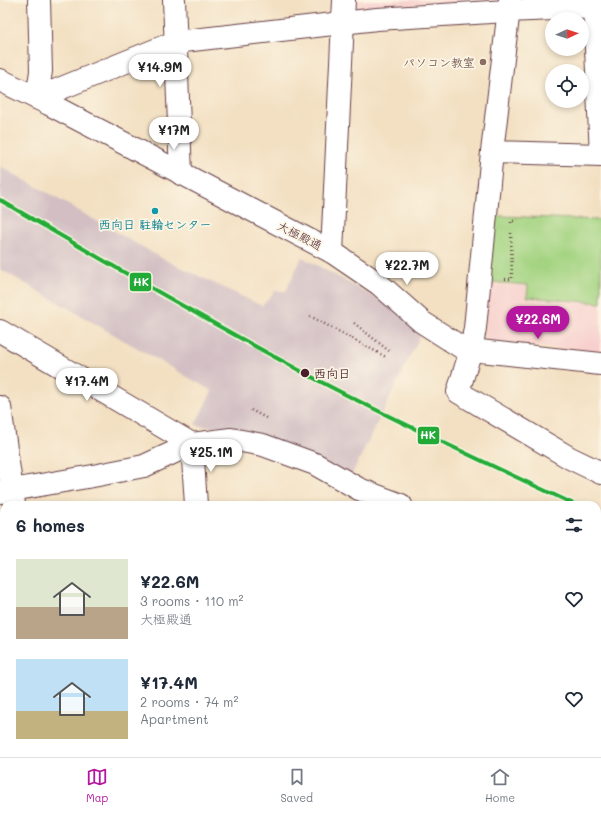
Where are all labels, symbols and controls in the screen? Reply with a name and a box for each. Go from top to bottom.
north arrow [545,12,589,56]
map controls [545,12,589,108]
pin: ¥14.9M [127,54,193,88]
place label: パソコン教室 [403,54,475,70]
marker: パソコン教室 [478,57,488,67]
text: ¥14.9M [138,58,182,75]
button: locate [545,64,589,108]
pin: ¥17M [150,117,198,151]
text: ¥17M [158,121,190,138]
marker: 西向日 駐輪センター [150,206,160,216]
place label: 西向日 駐輪センター [99,216,211,232]
street label: 大極殿通 [275,217,325,253]
pin: ¥22.7M [374,252,440,286]
text: ¥22.7M [385,256,429,273]
line badge: HK [129,272,152,292]
text: HK [133,274,149,289]
pin: ¥22.6M [505,306,571,340]
text: ¥22.6M [515,310,561,327]
place label: 西向日 [314,365,350,381]
marker: 西向日 [299,367,311,379]
pin: ¥17.4M [54,368,120,402]
text: ¥17.4M [65,372,109,389]
line badge: HK [417,426,440,445]
text: HK [420,427,436,442]
pin: ¥25.1M [178,439,244,473]
text: ¥25.1M [189,443,233,460]
text: 6 homes [16,514,85,536]
icon: filters [563,514,585,536]
text: ¥22.6M [140,570,199,592]
icon: home [48,575,96,623]
icon: heart [563,588,585,610]
text: 3 rooms · 110 m² [140,592,243,609]
text: 大極殿通 [140,610,192,627]
text: ¥17.4M [140,671,198,693]
icon: home [48,675,96,723]
icon: heart [563,688,585,710]
text: 2 rooms · 74 m² [140,693,238,710]
text: Apartment [140,710,209,727]
tab: Map [86,766,108,805]
tab: Saved [280,766,313,805]
tab: Home [485,766,515,805]

